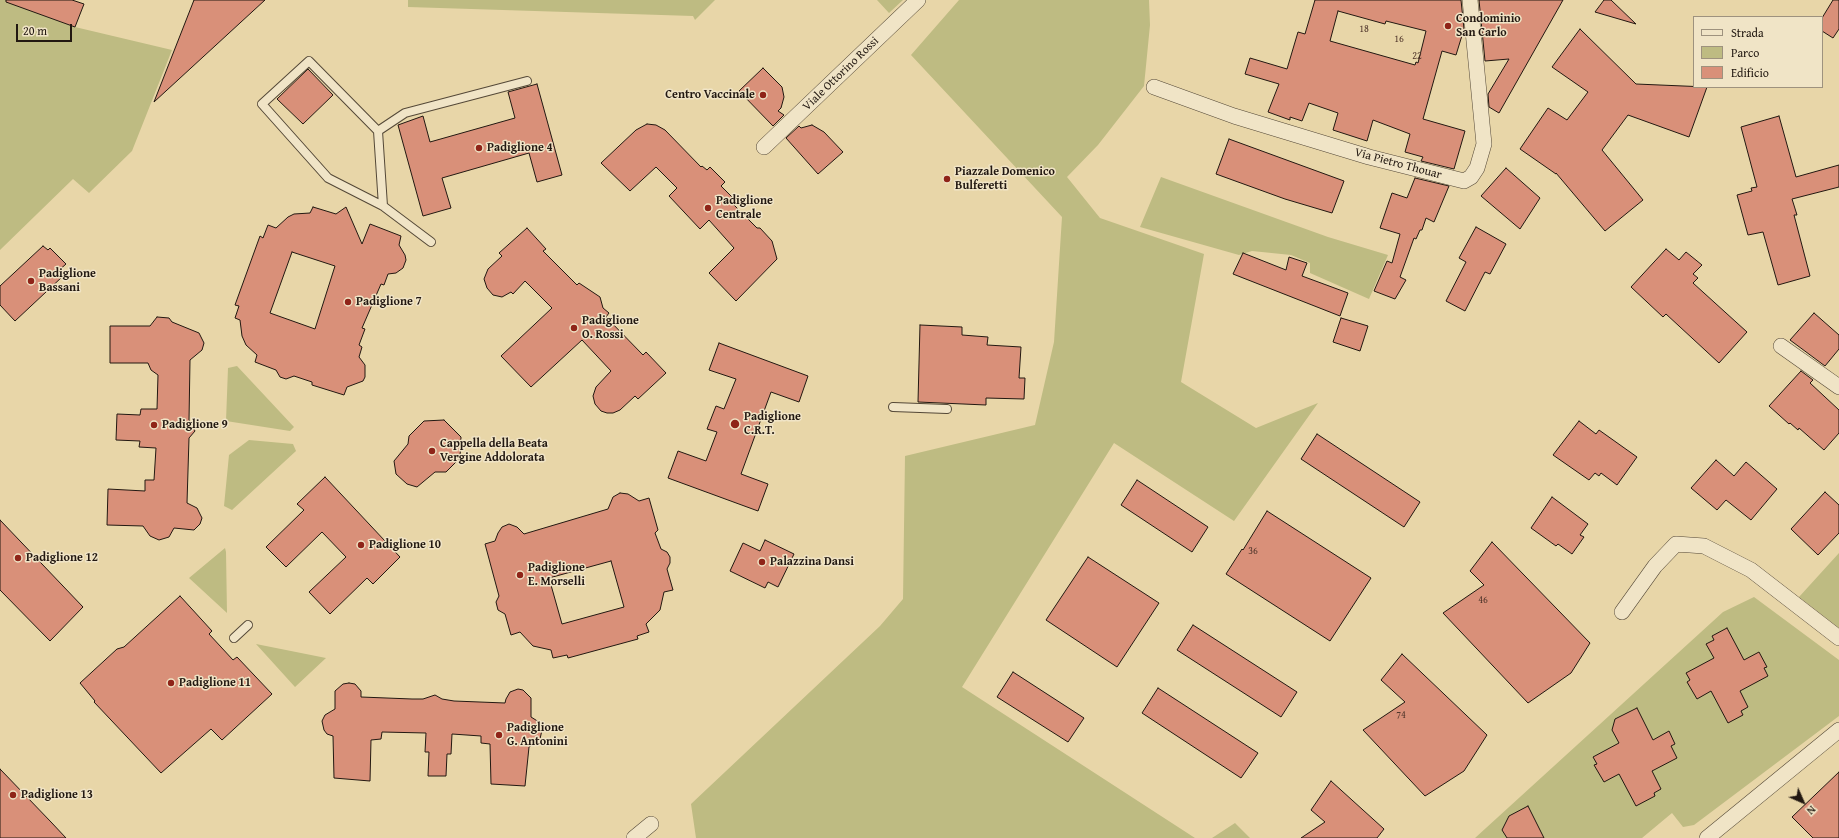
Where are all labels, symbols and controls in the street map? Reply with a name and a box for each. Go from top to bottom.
place label: Condominio San Carlo [1456,12,1521,40]
scale bar [18,16,74,42]
legend [1693,16,1823,88]
marker: Condominio San Carlo [1443,21,1453,31]
text: 20 m [23,22,47,39]
house number: 18 [1359,23,1369,35]
text: Strada [1731,24,1764,41]
house number: 16 [1394,33,1404,45]
street label: Viale Ottorino Rossi [800,34,882,114]
text: Parco [1731,44,1759,61]
house number: 22 [1412,50,1422,62]
text: Edificio [1731,64,1769,81]
place label: Centro Vaccinale [665,88,755,102]
marker: Centro Vaccinale [758,90,768,100]
place label: Padiglione 4 [487,141,553,155]
marker: Padiglione 4 [474,143,484,153]
street label: Via Pietro Thouar [1353,145,1443,183]
place label: Piazzale Domenico Bulferetti [955,165,1055,193]
marker: Piazzale Domenico Bulferetti [942,174,952,184]
place label: Padiglione Centrale [716,194,773,222]
marker: Padiglione Centrale [703,203,713,213]
place label: Padiglione Bassani [39,267,96,295]
marker: Padiglione Bassani [26,276,36,286]
place label: Padiglione 7 [356,295,422,309]
marker: Padiglione 7 [343,297,353,307]
place label: Padiglione O. Rossi [582,314,639,342]
marker: Padiglione O. Rossi [569,323,579,333]
place label: Padiglione C.R.T. [744,410,801,438]
place label: Padiglione 9 [162,418,228,432]
marker: Padiglione C.R.T. [729,418,741,430]
marker: Padiglione 9 [149,420,159,430]
place label: Cappella della Beata Vergine Addolorata [440,437,548,465]
marker: Cappella della Beata Vergine Addolorata [427,446,437,456]
place label: Padiglione 10 [369,538,441,552]
marker: Padiglione 10 [356,540,366,550]
house number: 36 [1248,545,1258,557]
place label: Padiglione 12 [26,551,98,565]
marker: Padiglione 12 [13,553,23,563]
place label: Palazzina Dansi [770,555,854,569]
marker: Palazzina Dansi [757,557,767,567]
place label: Padiglione E. Morselli [528,561,585,589]
marker: Padiglione E. Morselli [515,570,525,580]
house number: 46 [1478,594,1488,606]
place label: Padiglione 11 [179,676,251,690]
marker: Padiglione 11 [166,678,176,688]
house number: 74 [1396,709,1406,721]
place label: Padiglione G. Antonini [507,721,568,749]
marker: Padiglione G. Antonini [494,730,504,740]
north arrow [1783,782,1823,822]
place label: Padiglione 13 [21,788,93,802]
marker: Padiglione 13 [8,790,18,800]
text: N [1803,802,1820,819]

